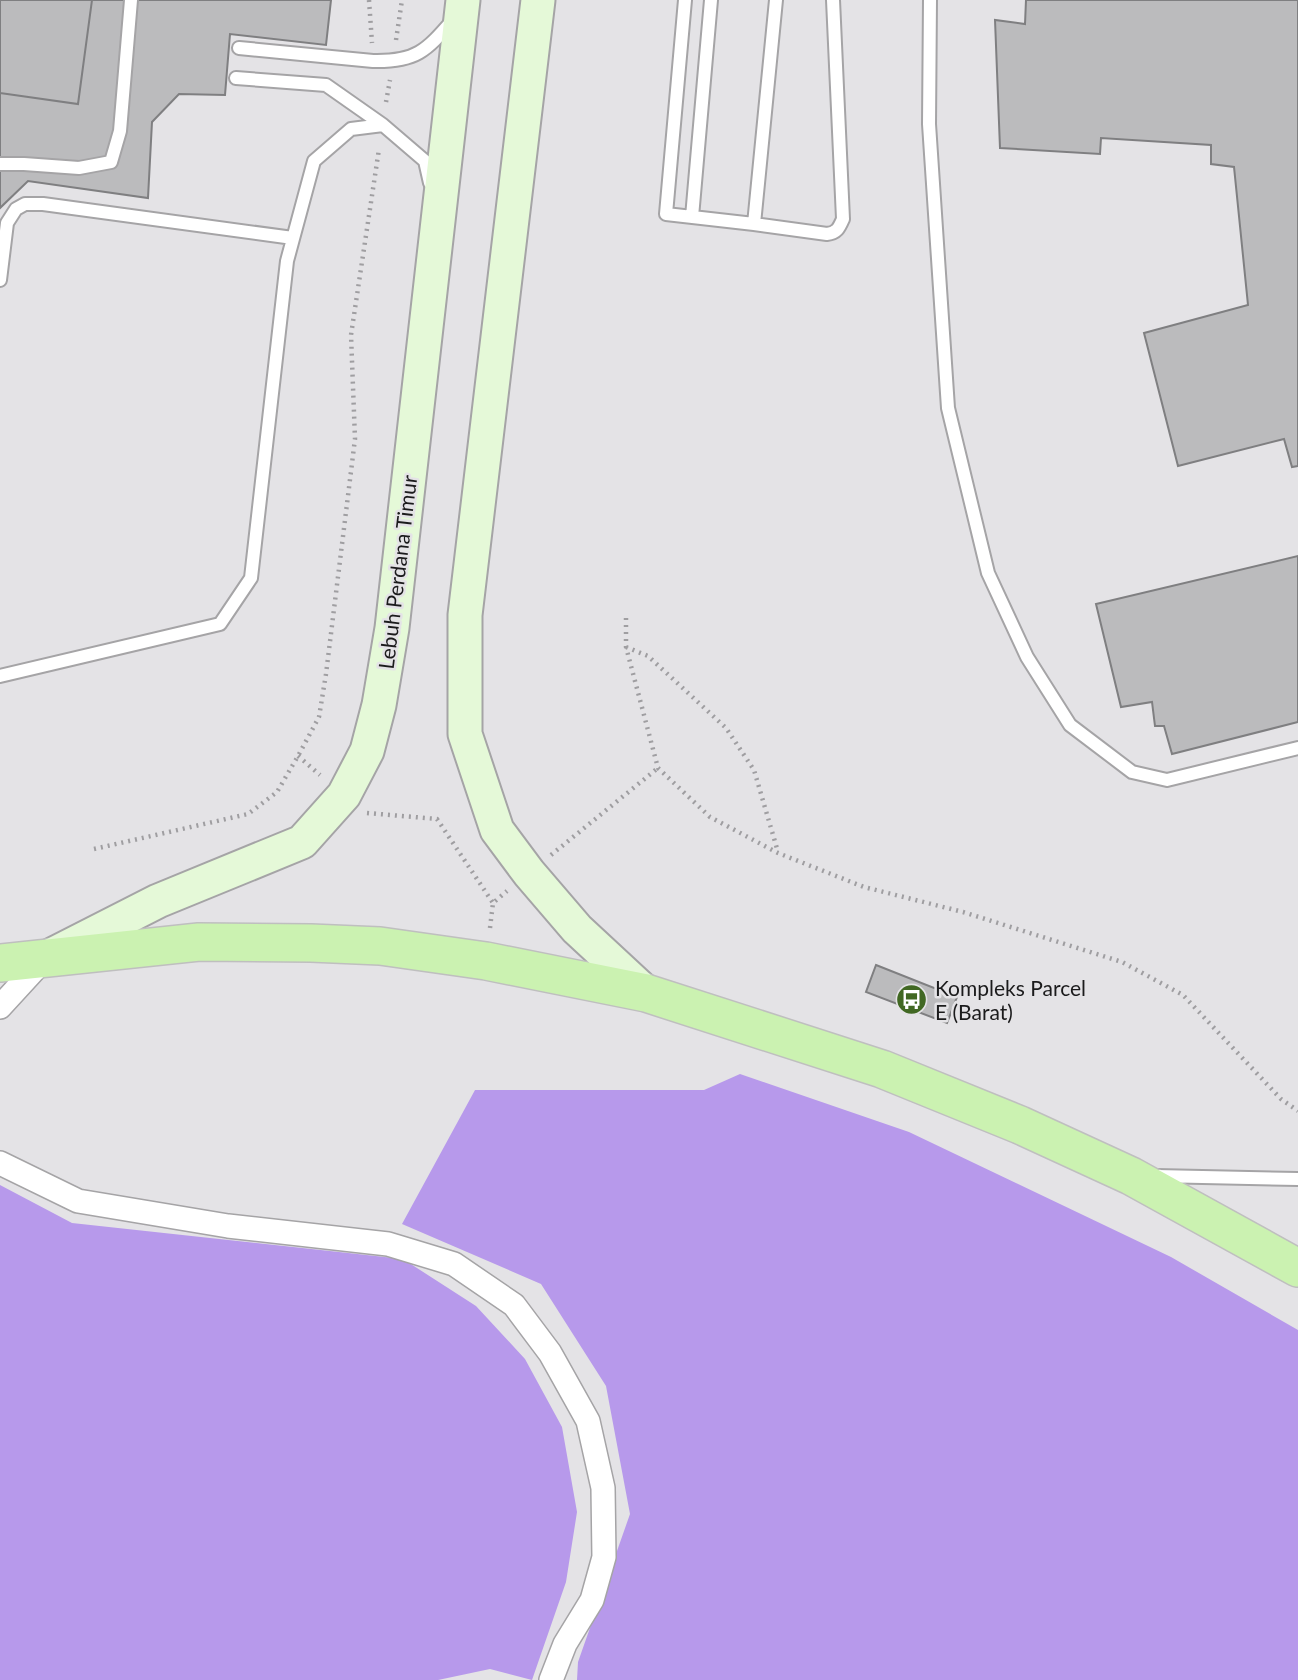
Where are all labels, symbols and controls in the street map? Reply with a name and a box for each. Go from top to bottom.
street label: Lebuh Perdana Timur [373,473,421,670]
place label: Kompleks Parcel E (Barat) [935,975,1086,1024]
bus stop icon: Kompleks Parcel E (Barat) [895,982,929,1016]

